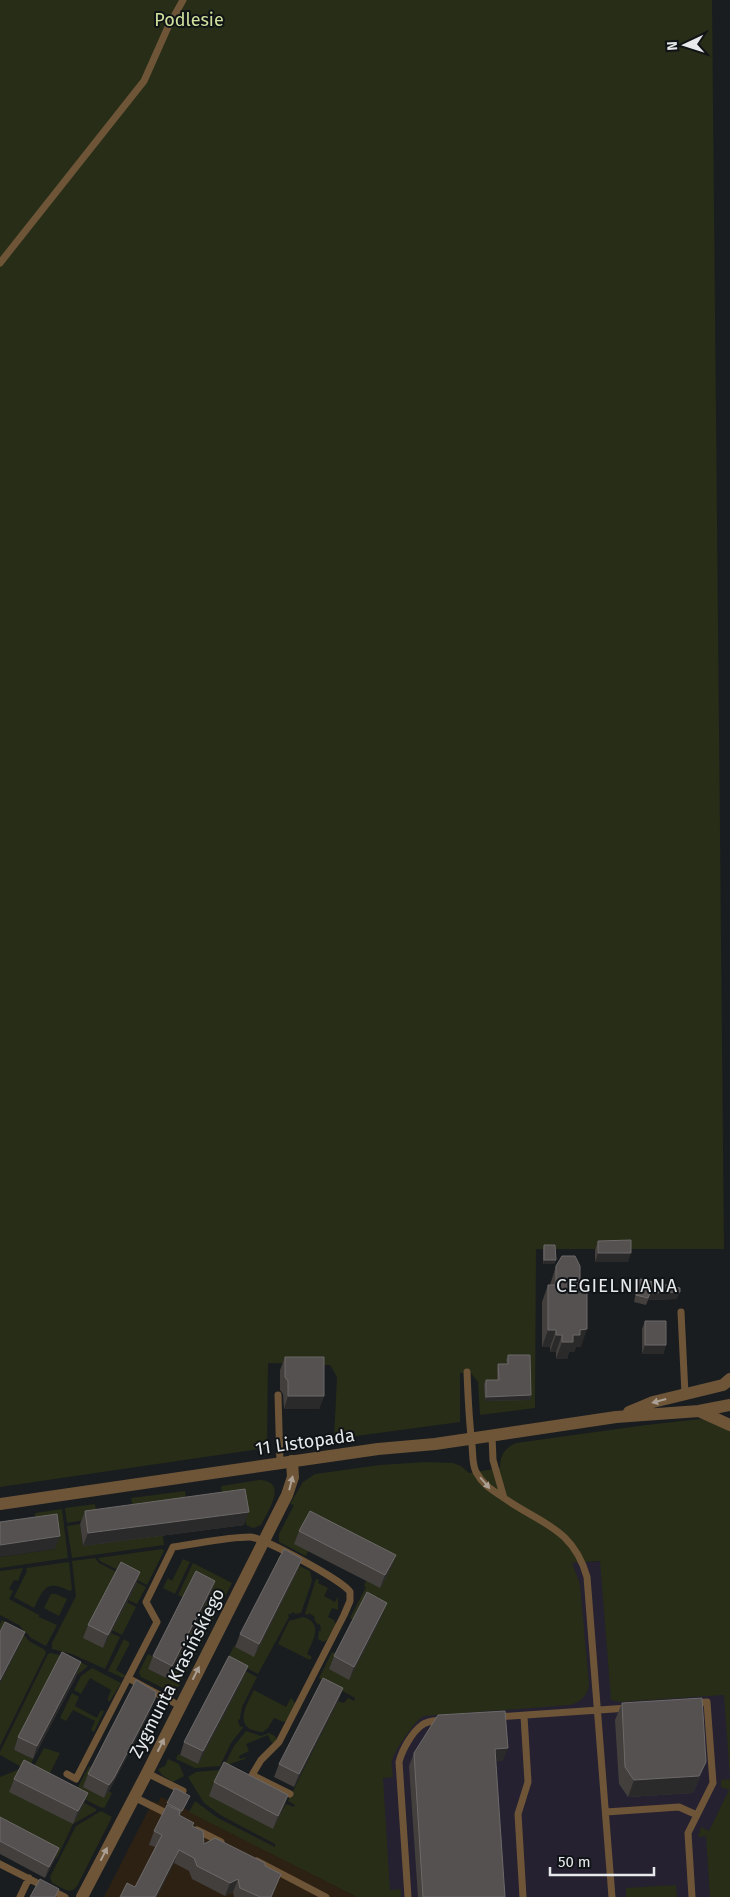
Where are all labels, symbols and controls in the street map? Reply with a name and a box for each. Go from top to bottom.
park label: Podlesie [154,9,224,31]
north arrow [660,20,710,70]
text: N [664,41,681,51]
district label: CEGIELNIANA [556,1274,678,1297]
one-way arrow [651,1397,666,1405]
street label: 11 Listopada [254,1424,356,1460]
one-way arrow [287,1475,295,1491]
one-way arrow [479,1476,490,1489]
street label: Zygmunta Krasińskiego [125,1585,229,1761]
one-way arrow [192,1666,200,1680]
one-way arrow [157,1738,165,1752]
scale bar [550,1844,654,1876]
one-way arrow [100,1846,108,1861]
text: 50 m [558,1853,591,1871]

